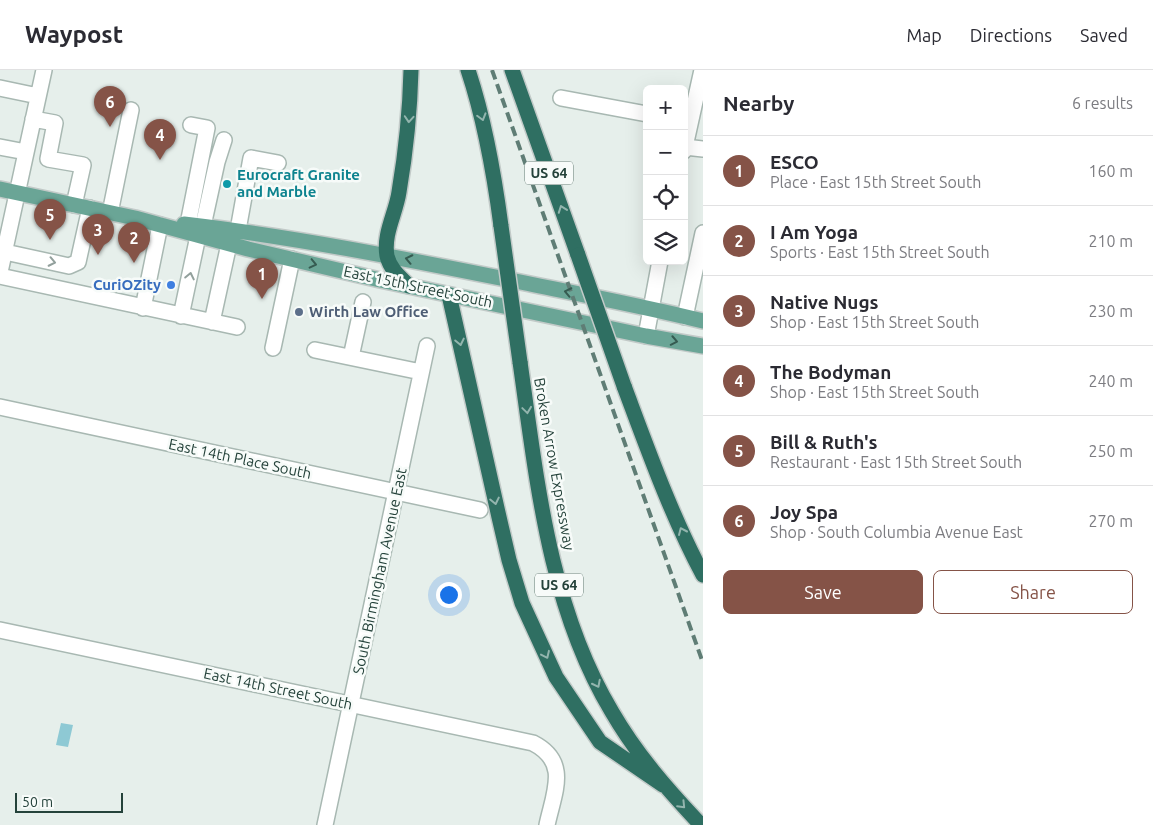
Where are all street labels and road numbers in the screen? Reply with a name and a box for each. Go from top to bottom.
road number: US 64 [525,162,573,185]
street label: East 15th Street South [342,262,494,311]
street label: Broken Arrow Expressway [531,376,578,552]
street label: East 14th Place South [167,435,313,482]
street label: South Birmingham Avenue East [349,466,410,676]
road number: US 64 [535,574,583,596]
street label: East 14th Street South [202,664,354,713]

